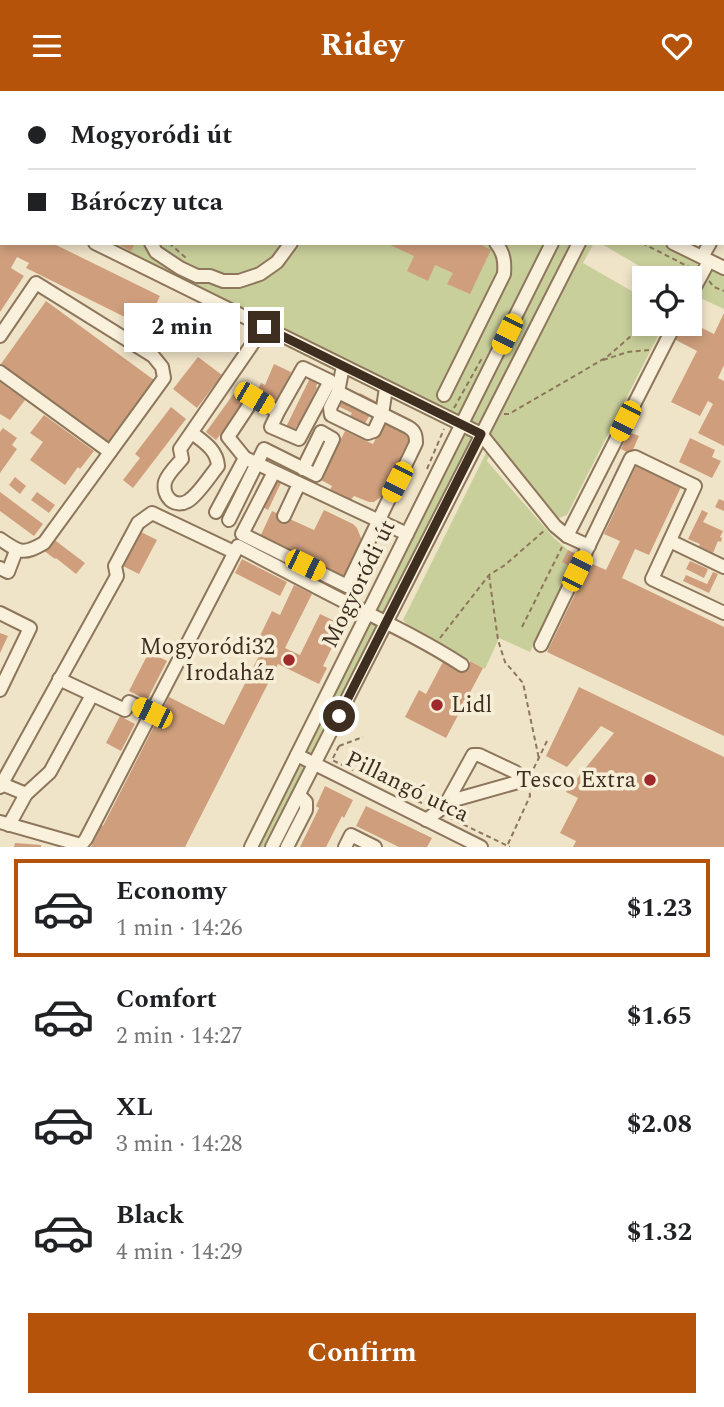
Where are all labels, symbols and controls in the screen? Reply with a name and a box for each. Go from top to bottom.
text: Ridey [320,21,404,70]
icon: menu [28,27,66,65]
icon: heart [658,27,696,65]
text: Mogyoródi út [70,115,232,155]
text: Báróczy utca [70,182,223,222]
map controls [632,266,702,336]
button: locate [632,266,702,336]
callout: 2 min [124,303,240,351]
text: 2 min [151,310,213,345]
route end [248,311,280,343]
car [489,311,526,357]
car [231,378,278,418]
car [607,398,644,444]
car [379,459,416,505]
street label: Mogyoródi út [313,514,405,654]
car [282,546,329,584]
car [559,548,596,594]
place label: Mogyoródi32 Irodaház [140,630,275,691]
marker: Mogyoródi32 Irodaház [281,652,297,668]
place label: Lidl [451,688,492,723]
car [129,694,176,732]
marker: Lidl [429,697,445,713]
route start [323,700,355,732]
street label: Pillangó utca [339,742,475,832]
place label: Tesco Extra [516,763,636,798]
marker: Tesco Extra [642,772,658,788]
text: Economy [116,871,226,911]
icon: car [32,877,95,940]
text: $1.23 [627,888,692,928]
text: 1 min · 14:26 [116,911,243,946]
text: Comfort [116,979,217,1019]
icon: car [32,985,95,1048]
text: $1.65 [627,996,692,1036]
text: 2 min · 14:27 [116,1019,243,1054]
text: XL [116,1087,153,1127]
icon: car [32,1093,95,1156]
text: $2.08 [627,1104,692,1144]
text: 3 min · 14:28 [116,1127,243,1162]
text: Black [116,1195,184,1235]
icon: car [32,1201,95,1264]
text: $1.32 [627,1212,692,1252]
text: 4 min · 14:29 [116,1235,243,1270]
button: Confirm [28,1313,696,1393]

